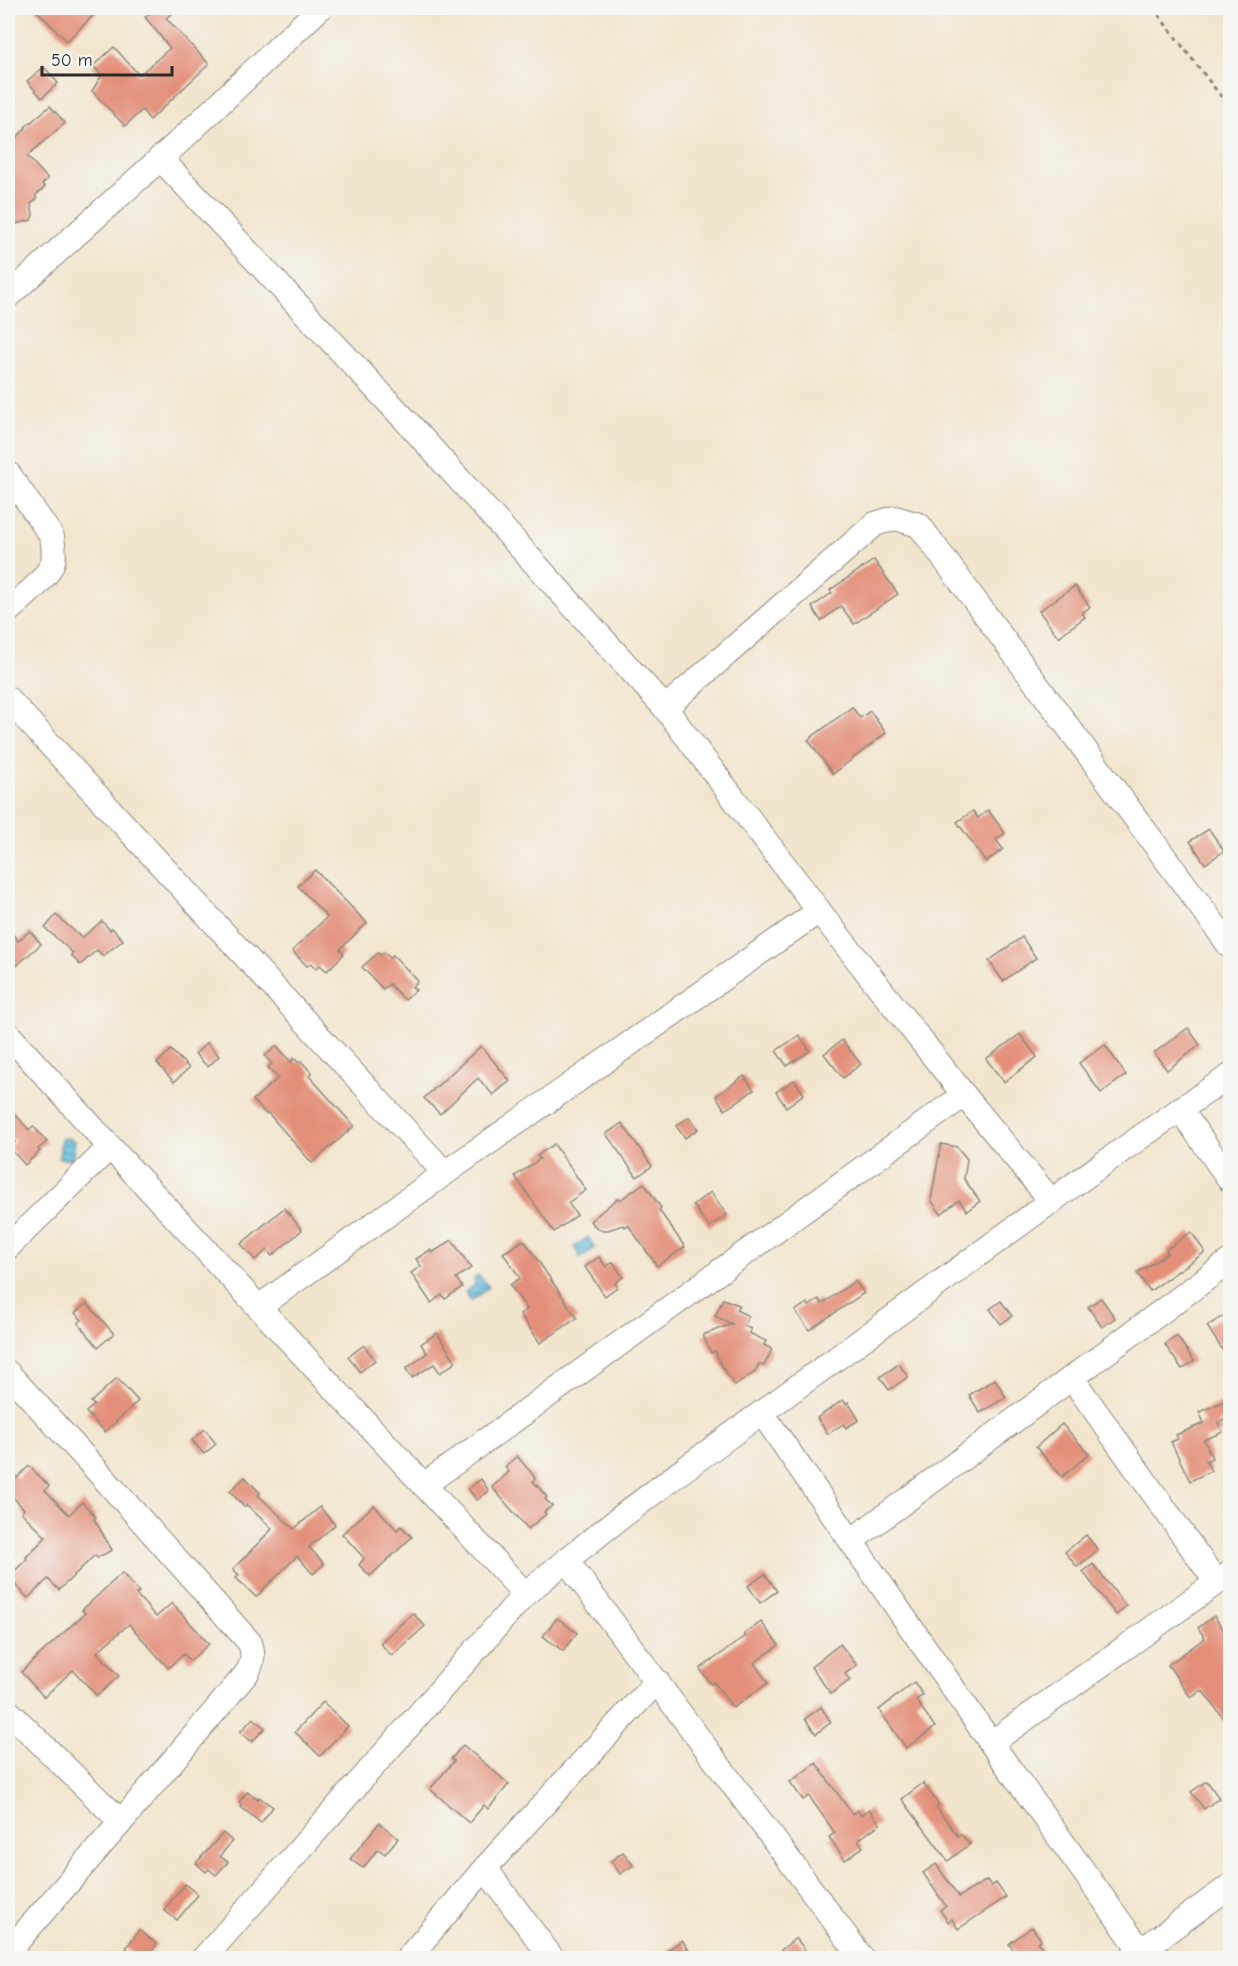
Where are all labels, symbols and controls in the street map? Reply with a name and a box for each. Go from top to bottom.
scale bar [42,39,172,77]
text: 50 m [51,50,93,71]

